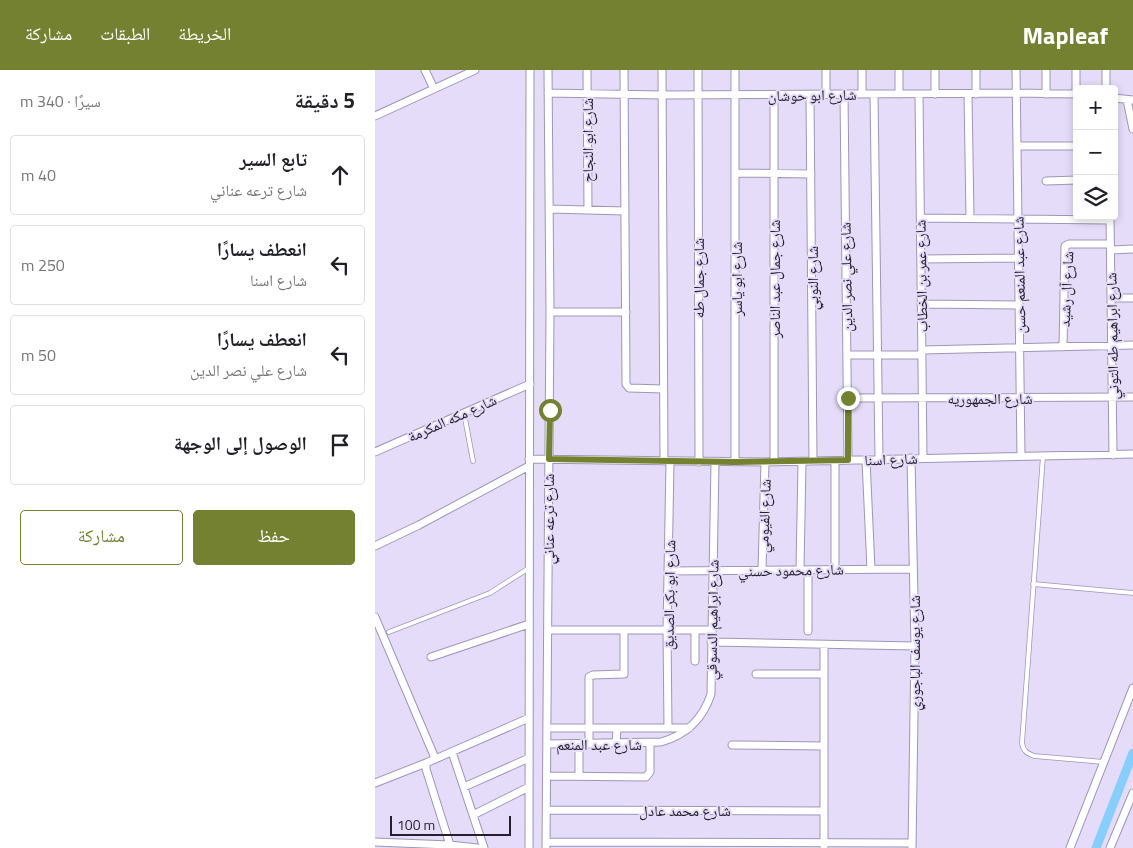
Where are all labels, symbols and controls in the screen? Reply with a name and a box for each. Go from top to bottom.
text: Mapleaf [1023,17,1108,53]
text: مشاركة [25,20,72,47]
text: الطبقات [100,20,150,47]
text: الخريطة [178,20,231,47]
street label: شارع ابو حوشان [767,83,857,107]
text: 5 دقيقة [295,84,355,116]
map controls [1073,85,1118,220]
button: + [1073,85,1118,130]
text: سيرًا · 340 m [20,89,101,113]
street label: شارع ابو النجاح [576,98,599,182]
button: − [1073,130,1118,175]
text: تابع السير [239,144,307,173]
icon: ahead [326,161,354,189]
text: 40 m [21,163,56,187]
button: layers [1073,175,1118,220]
text: شارع ترعه عناني [210,178,307,202]
street label: شارع عبد المنعم حسن [1006,216,1032,334]
street label: شارع عمر بن الخطاب [909,219,933,333]
street label: شارع جمال عبد الناصر [763,220,786,339]
street label: شارع علي نصر الدين [834,222,859,332]
text: انعطف يسارًا [217,234,307,263]
street label: شارع جمال طه [687,238,710,318]
street label: شارع ابو ياسر [725,242,748,317]
street label: شارع النوبي [801,246,824,310]
street label: شارع آل رشيد [1053,250,1079,327]
icon: left [326,251,354,279]
text: 250 m [21,253,65,277]
text: شارع اسنا [250,268,307,292]
street label: شارع ابراهيم طه التوني [1099,272,1125,400]
text: انعطف يسارًا [217,324,307,353]
icon: left [326,341,354,369]
text: 50 m [21,343,56,367]
text: شارع علي نصر الدين [190,358,307,382]
route end [837,387,860,410]
street label: شارع الجمهوريه [947,387,1033,410]
street label: شارع مكه المكرمة [404,388,500,448]
route start [539,399,562,422]
text: الوصول إلى الوجهة [174,428,307,457]
icon: arrive [326,431,354,459]
street label: شارع اسنا [864,447,918,471]
street label: شارع ترعه عناني [537,473,560,564]
street label: شارع الفيومي [751,479,778,553]
button: مشاركة [20,510,183,565]
button: حفظ [193,510,355,565]
street label: شارع ابو بكر الصديق [657,539,681,650]
street label: شارع محمود حسني [738,558,844,583]
street label: شارع ابراهيم الدسوقي [699,559,725,681]
street label: شارع يوسف الباجوري [903,595,926,711]
street label: شارع عبد المنعم [556,733,642,756]
street label: شارع محمد عادل [639,799,731,822]
scale bar [390,813,511,836]
text: 100 m [397,814,435,835]

